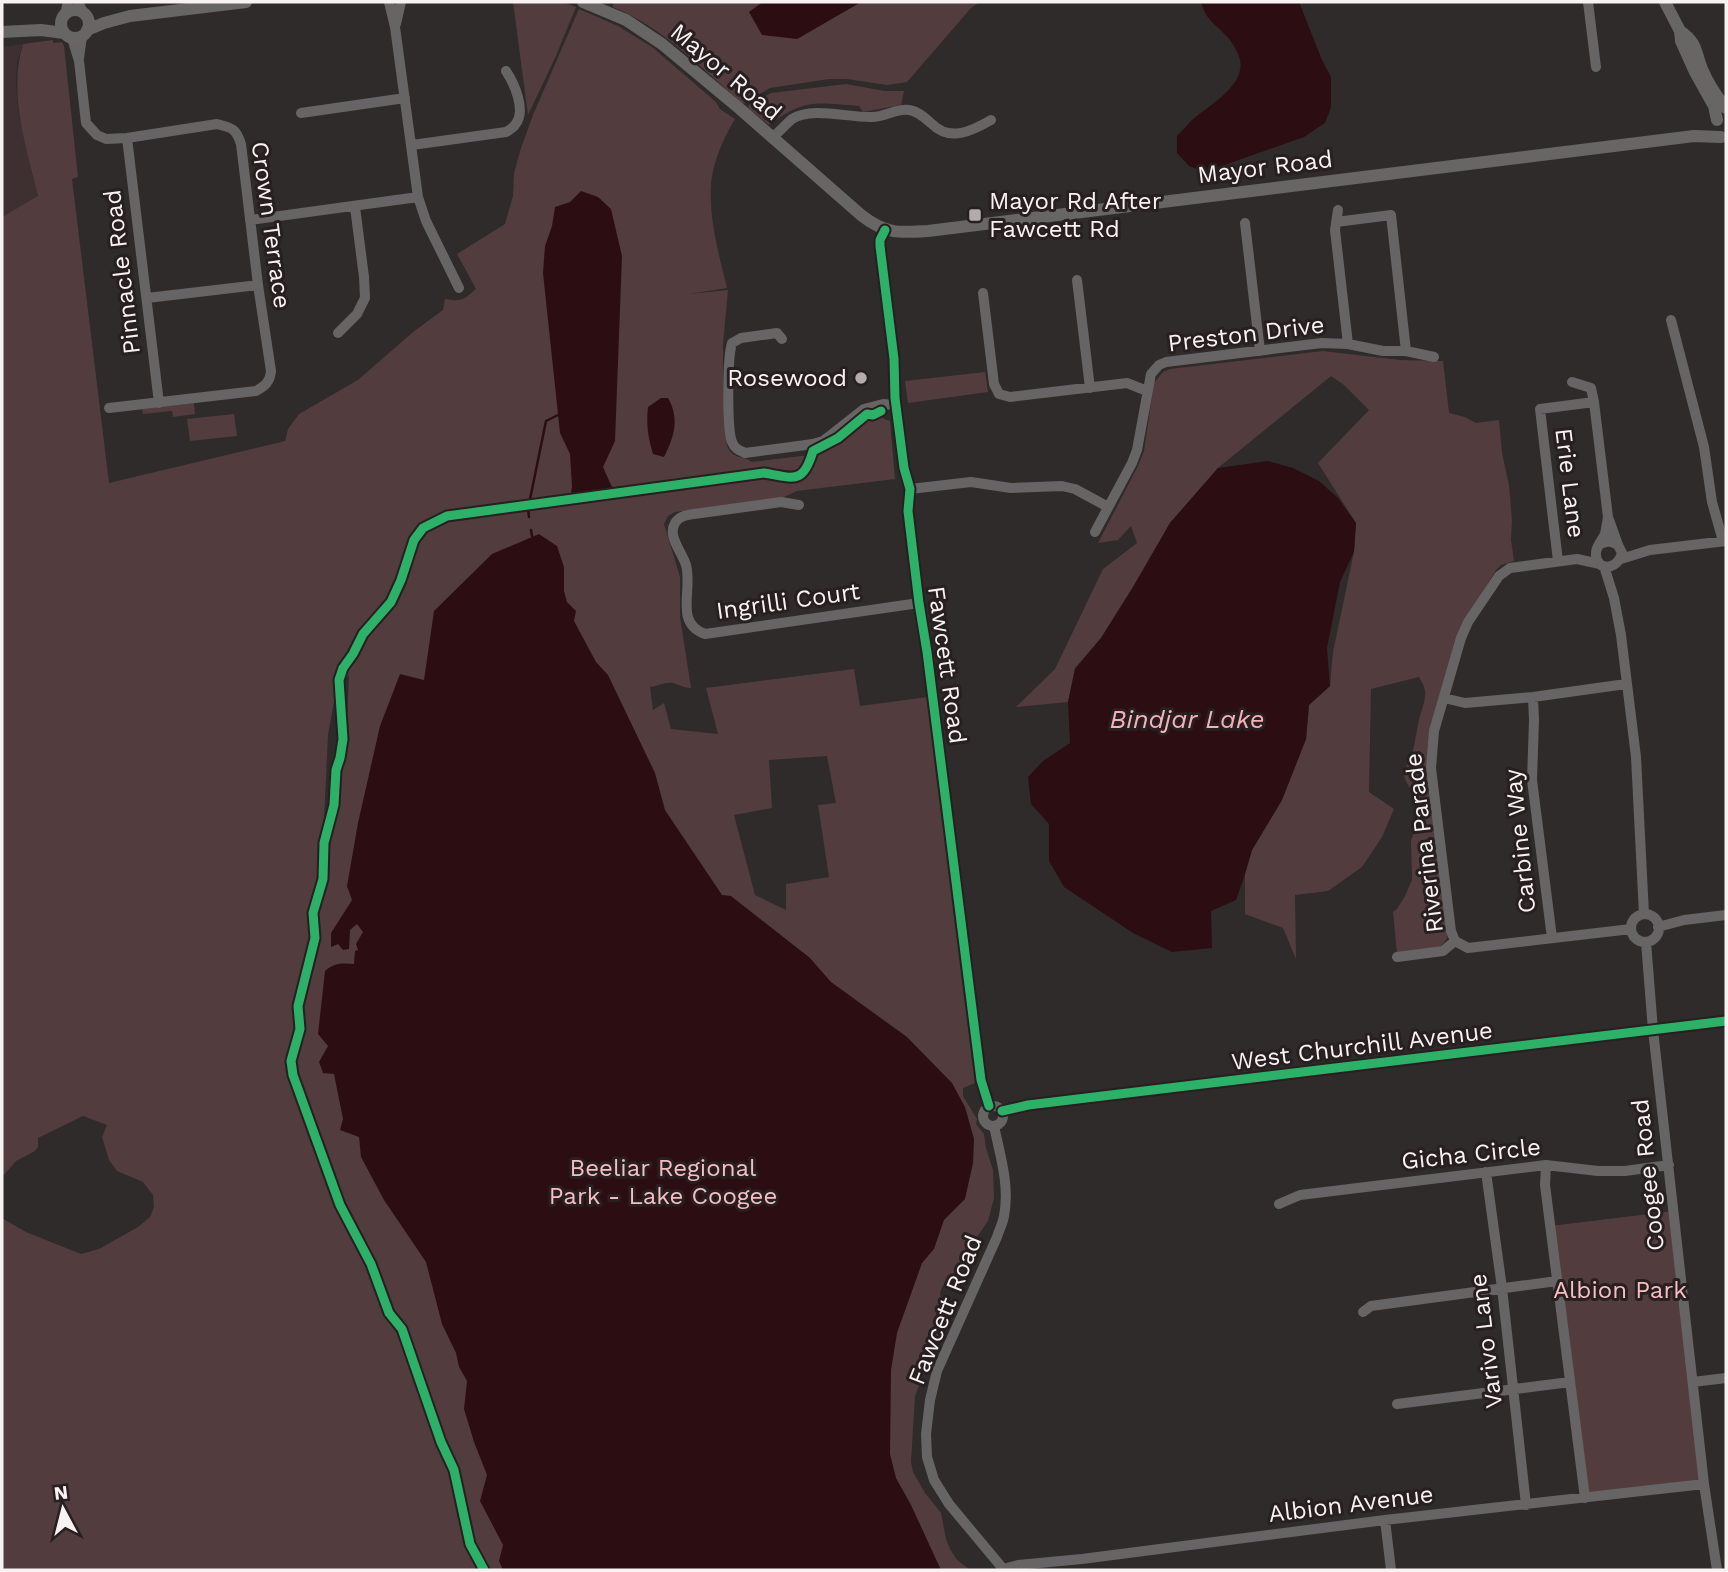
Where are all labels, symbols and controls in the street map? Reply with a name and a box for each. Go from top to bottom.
street label: Mayor Road [665,18,787,126]
street label: Crown Terrace [245,140,297,310]
street label: Mayor Road [1196,145,1334,189]
place label: Mayor Rd After Fawcett Rd [989,187,1162,243]
street label: Pinnacle Road [98,188,146,356]
marker: Mayor Rd After Fawcett Rd [967,207,983,223]
street label: Preston Drive [1166,310,1326,358]
place label: Rosewood [727,364,847,392]
marker: Rosewood [853,370,869,386]
street label: Erie Lane [1549,427,1591,539]
street label: Ingrilli Court [714,577,862,625]
street label: Fawcett Road [922,584,972,746]
water label: Bindjar Lake [1109,704,1265,734]
street label: Riverina Parade [1399,751,1449,935]
street label: Carbine Way [1498,767,1541,915]
street label: West Churchill Avenue [1230,1016,1494,1076]
street label: Coogee Road [1626,1098,1670,1252]
street label: Gicha Circle [1400,1133,1542,1175]
park label: Beeliar Regional Park - Lake Coogee [549,1154,777,1210]
street label: Fawcett Road [902,1231,988,1389]
street label: Varivo Lane [1464,1272,1508,1410]
park label: Albion Park [1553,1276,1687,1304]
north arrow [28,1474,98,1544]
text: N [53,1480,69,1505]
street label: Albion Avenue [1267,1480,1435,1528]

